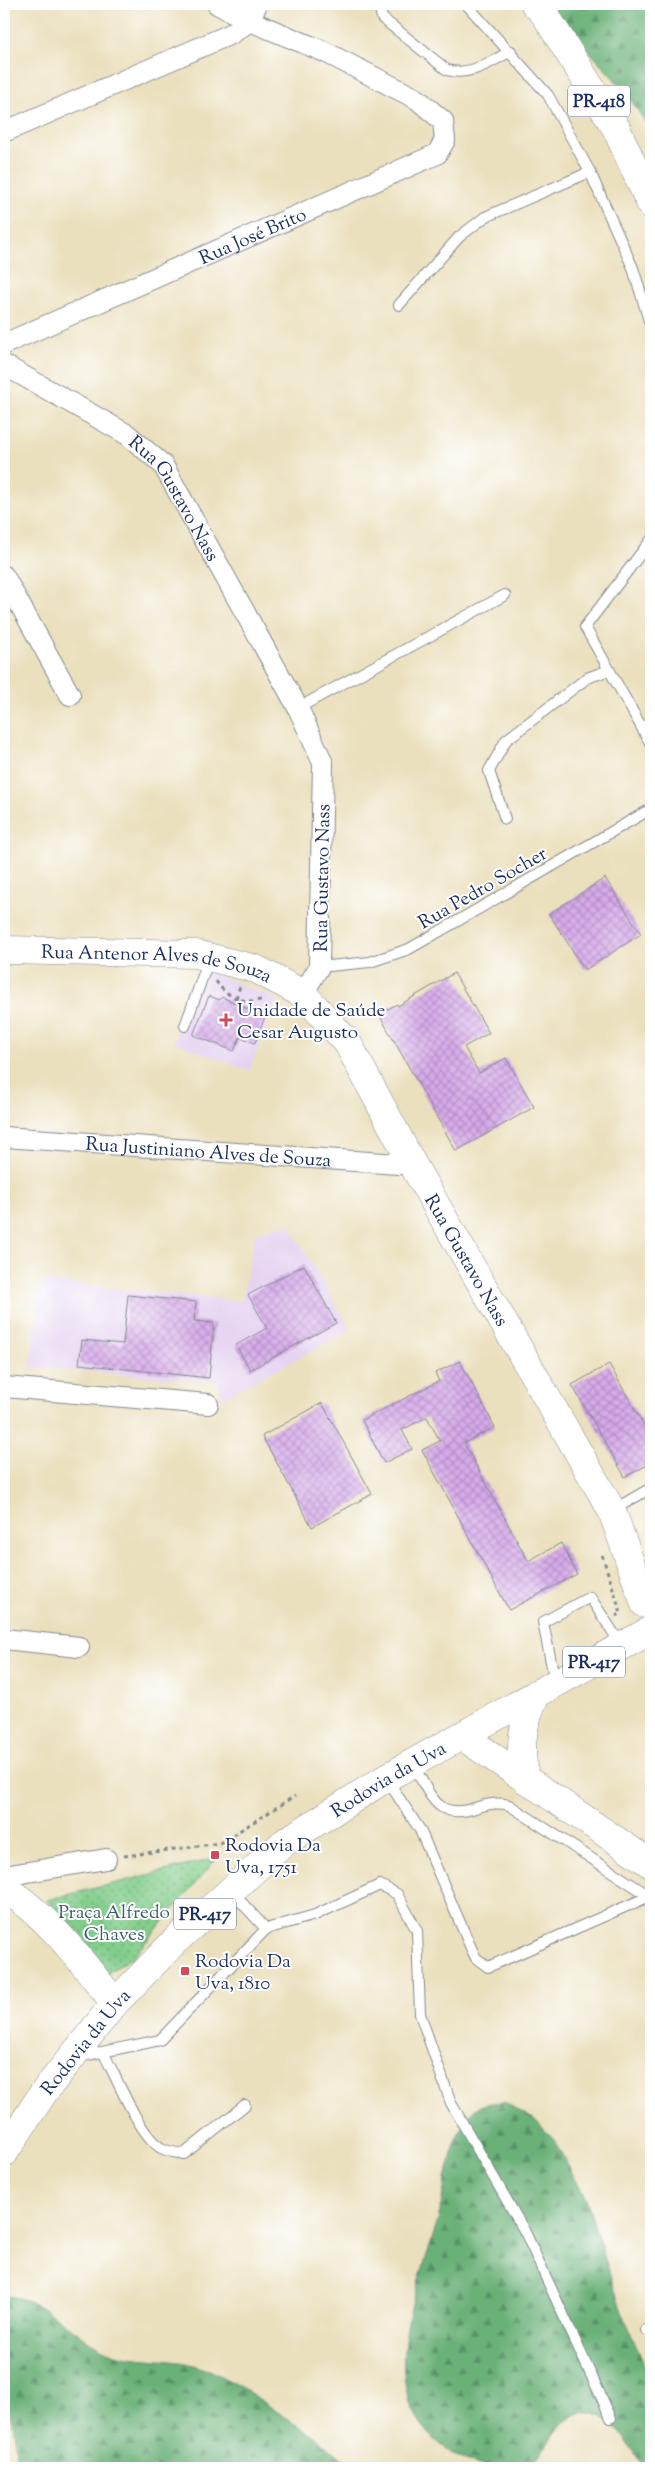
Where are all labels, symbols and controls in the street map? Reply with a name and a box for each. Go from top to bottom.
road number: PR-418 [568,85,630,116]
street label: Rua José Brito [195,202,311,273]
street label: Rua Gustavo Nass [122,430,225,567]
street label: Rua Gustavo Nass [309,804,338,952]
street label: Rua Pedro Socher [414,841,553,937]
street label: Rua Antenor Alves de Souza [41,940,276,991]
place label: Unidade de Saúde Cesar Augusto [237,998,385,1047]
marker: Unidade de Saúde Cesar Augusto [219,1013,233,1027]
street label: Rua Justiniano Alves de Souza [85,1132,332,1175]
street label: Rua Gustavo Nass [417,1190,514,1332]
road number: PR-417 [563,1646,625,1678]
street label: Rodovia da Uva [326,1736,452,1826]
place label: Rodovia Da Uva, 1751 [225,1833,321,1882]
marker: Rodovia Da Uva, 1751 [209,1849,221,1861]
road number: PR-417 [174,1898,236,1930]
park label: Praça Alfredo Chaves [58,1900,170,1949]
place label: Rodovia Da Uva, 1810 [195,1949,291,1998]
marker: Rodovia Da Uva, 1810 [179,1965,191,1977]
street label: Rodovia da Uva [35,1984,138,2102]

